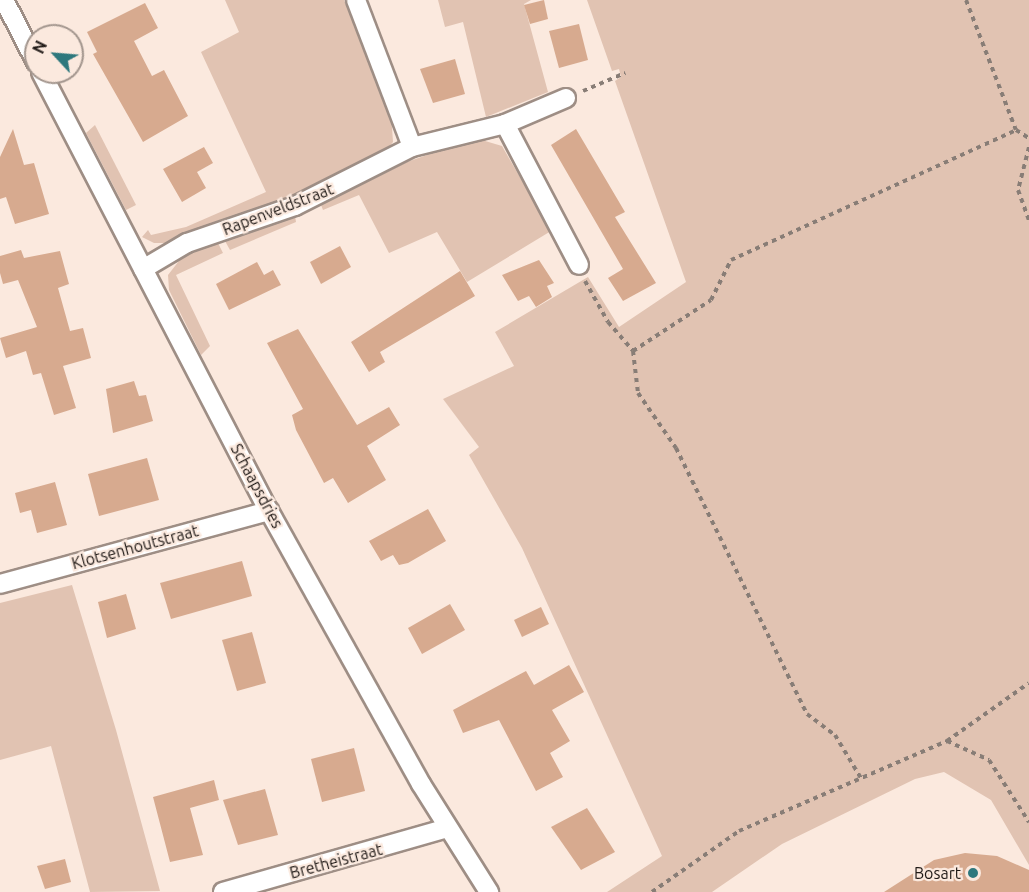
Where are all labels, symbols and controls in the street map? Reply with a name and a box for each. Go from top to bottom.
north arrow [24,24,84,84]
text: N [29,38,50,56]
street label: Rapenveldstraat [220,179,336,239]
street label: Schaapsdries [227,441,287,531]
street label: Klotsenhoutstraat [70,521,200,573]
street label: Bretheistraat [288,839,384,883]
place label: Bosart [914,863,961,883]
marker: Bosart [966,866,980,880]

